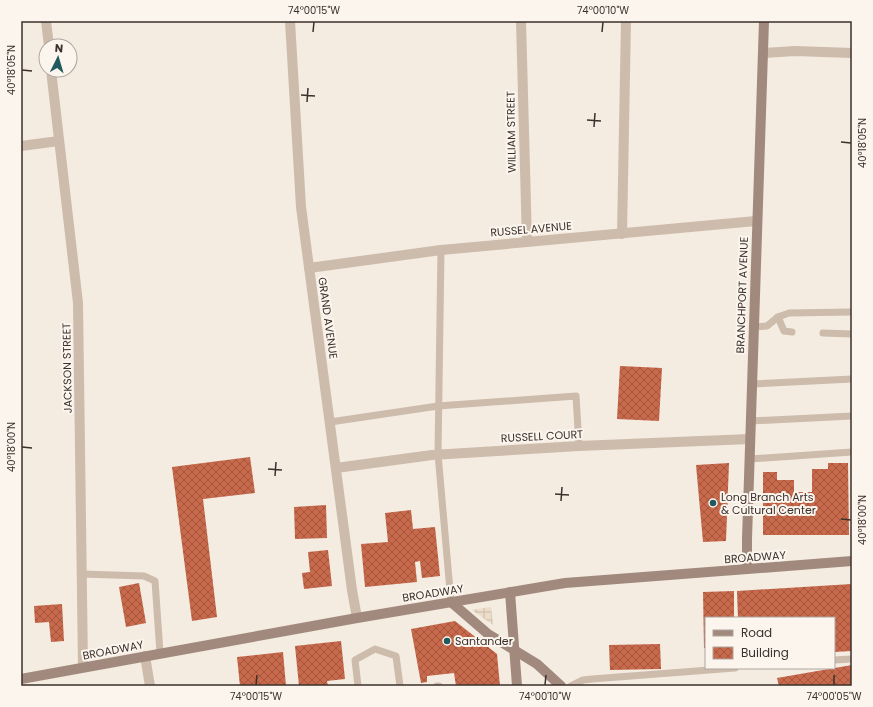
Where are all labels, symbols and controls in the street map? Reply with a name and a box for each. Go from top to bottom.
text: 74°00'15"W [288,3,340,18]
text: 74°00'10"W [577,3,629,18]
north arrow [38,38,78,78]
text: N [54,40,64,56]
text: 40°18'05"N [4,45,19,95]
street label: WILLIAM STREET [502,91,520,173]
text: 40°18'05"N [855,118,870,168]
street label: RUSSEL AVENUE [490,217,572,241]
street label: BRANCHPORT AVENUE [732,236,752,354]
street label: GRAND AVENUE [314,276,342,360]
street label: JACKSON STREET [58,323,76,413]
text: 40°18'00"N [4,422,19,472]
street label: RUSSELL COURT [500,426,584,446]
place label: Long Branch Arts & Cultural Center [721,489,816,518]
text: 40°18'00"N [855,495,870,545]
marker: Long Branch Arts & Cultural Center [708,498,718,508]
street label: BROADWAY [724,547,787,567]
street label: BROADWAY [401,580,465,606]
legend [705,617,835,669]
text: Road [741,624,772,641]
place label: Santander [455,633,513,649]
street label: BROADWAY [81,636,145,664]
marker: Santander [442,636,452,646]
text: Building [741,644,789,661]
text: 74°00'15"W [230,689,282,704]
text: 74°00'10"W [519,689,571,704]
text: 74°00'05"W [806,689,862,704]

